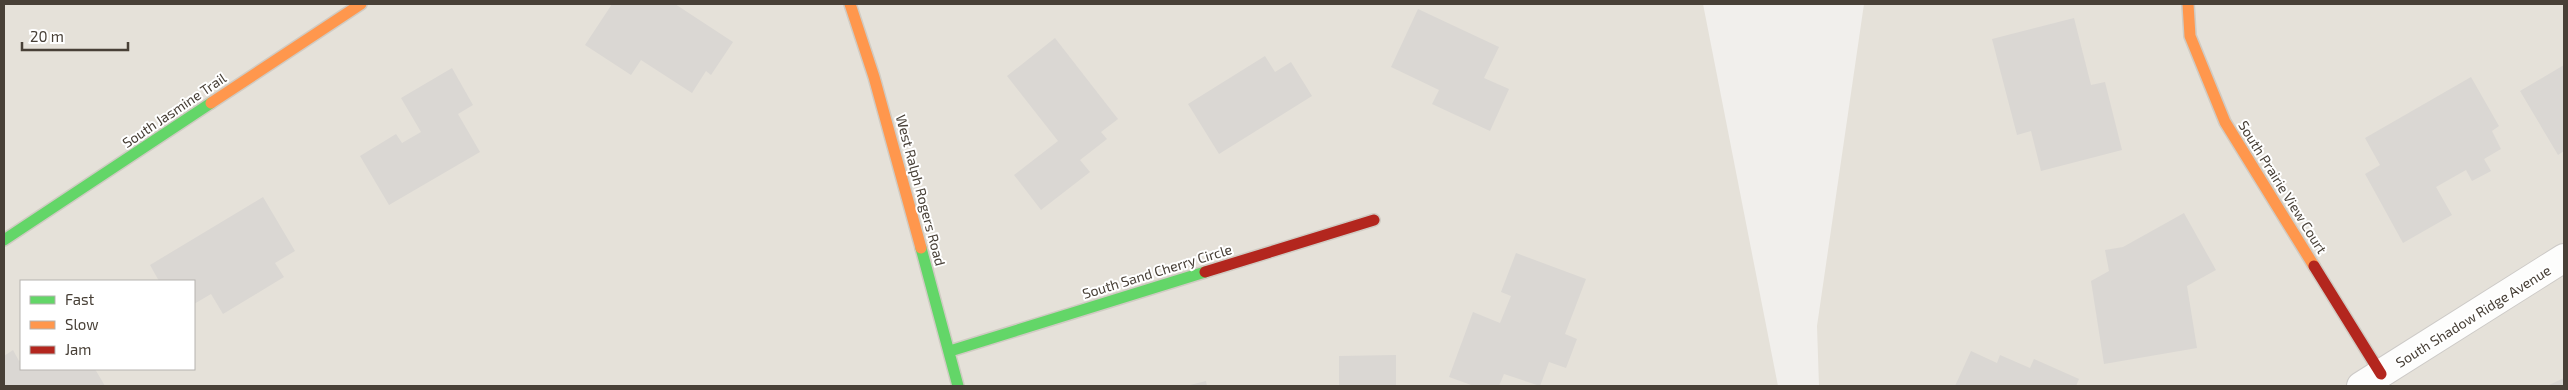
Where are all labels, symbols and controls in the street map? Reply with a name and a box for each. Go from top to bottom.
scale bar [22,20,129,52]
text: 20 m [30,27,64,45]
street label: South Jasmine Trail [119,68,230,151]
street label: West Ralph Rogers Road [893,113,949,267]
street label: South Prairie View Court [2235,117,2331,257]
street label: South Sand Cherry Circle [1080,240,1234,302]
street label: South Shadow Ridge Avenue [2392,261,2554,371]
legend [20,280,195,370]
text: Fast [65,290,95,308]
text: Slow [65,315,99,333]
text: Jam [65,340,91,358]

